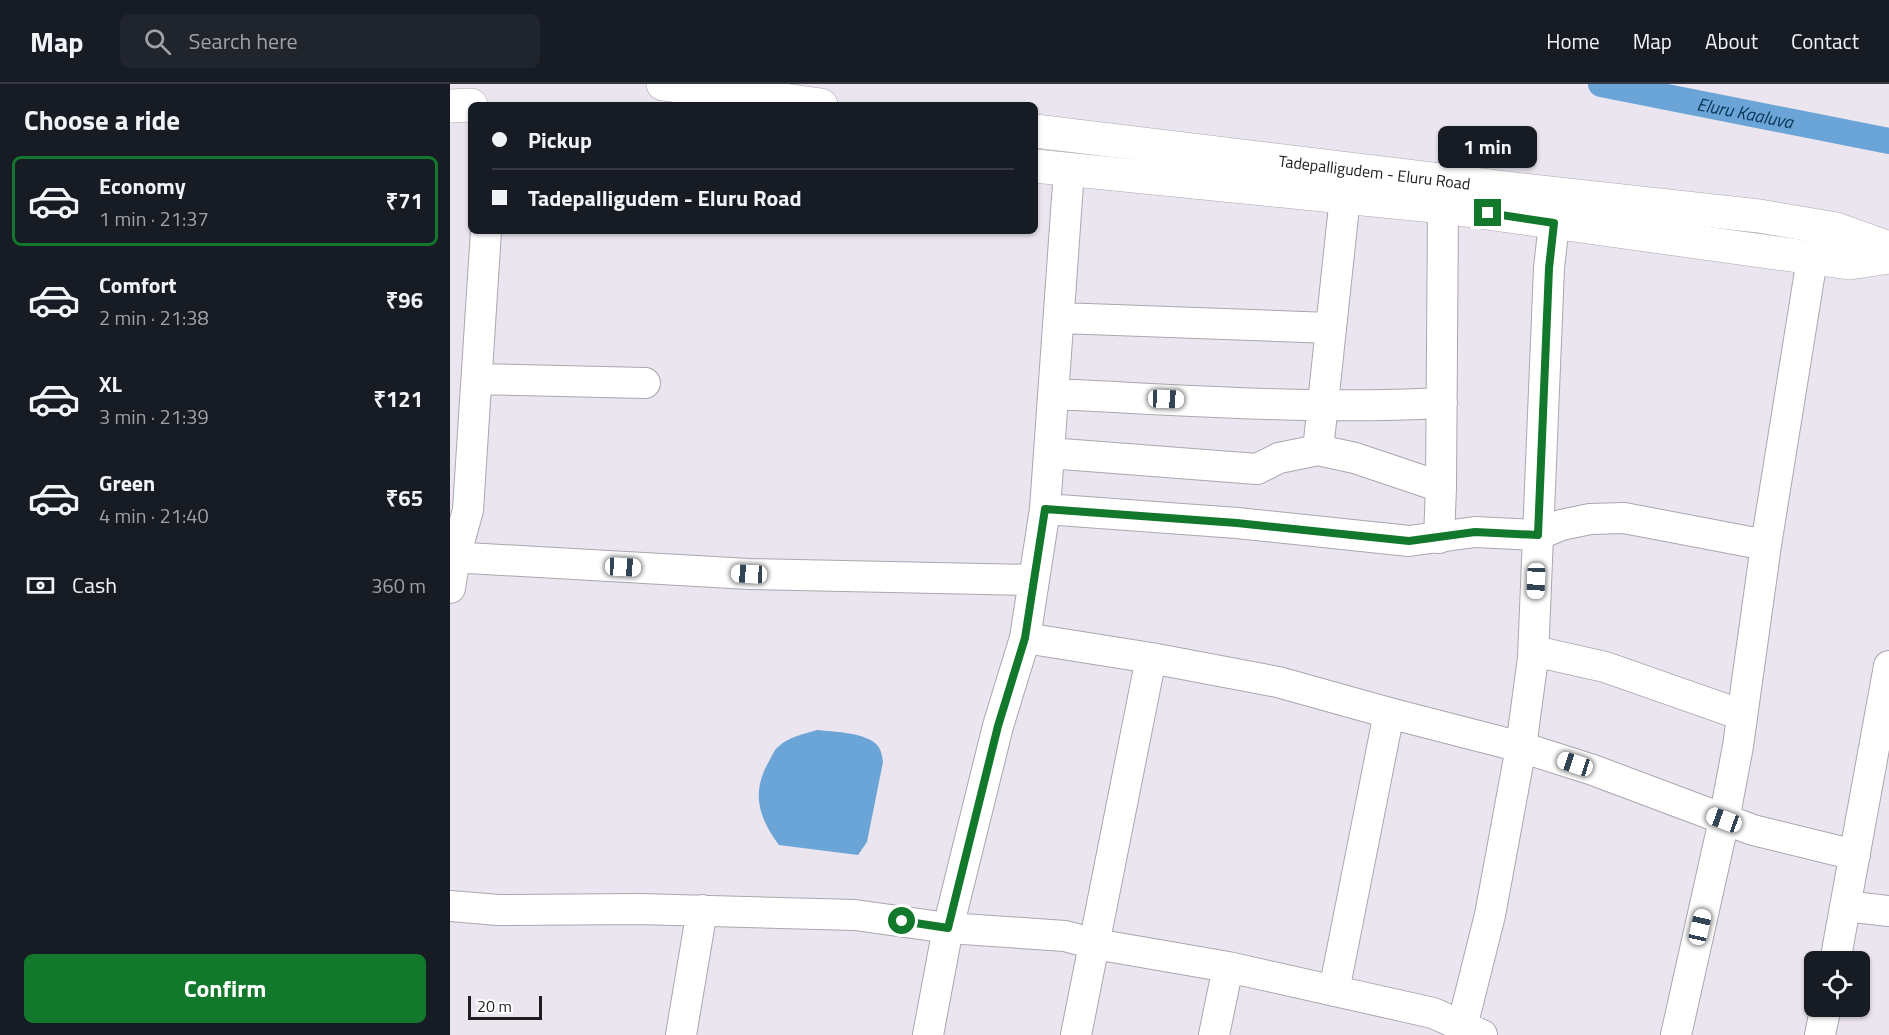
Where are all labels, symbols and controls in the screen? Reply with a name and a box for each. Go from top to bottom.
search box [120,14,540,68]
text: Map [30,20,84,63]
text: Search here [189,24,298,58]
icon: search [141,25,174,58]
text: Home [1546,25,1600,57]
text: Map [1633,25,1672,57]
text: About [1705,25,1758,57]
text: Contact [1791,25,1859,57]
water label: Eluru Kaaluva [1695,90,1797,135]
text: Choose a ride [24,99,180,140]
text: Pickup [528,123,592,157]
callout: 1 min [1438,126,1538,168]
text: 1 min [1463,131,1512,162]
street label: Tadepalligudem - Eluru Road [1277,149,1472,196]
text: Economy [99,169,186,203]
icon: car [27,174,81,228]
text: Tadepalligudem - Eluru Road [528,181,802,215]
text: ₹71 [386,184,423,218]
route end [1474,199,1501,226]
text: 1 min · 21:37 [99,203,209,234]
text: Comfort [99,268,177,302]
icon: car [27,273,81,327]
text: ₹96 [386,283,423,317]
text: 2 min · 21:38 [99,302,209,333]
text: XL [99,367,122,401]
icon: car [27,372,81,426]
text: ₹121 [373,382,423,416]
car [1148,389,1184,409]
text: 3 min · 21:39 [99,401,209,432]
text: Green [99,466,155,500]
icon: car [27,471,81,525]
text: ₹65 [386,481,423,515]
text: 4 min · 21:40 [99,500,209,531]
car [605,557,641,577]
car [1526,563,1546,599]
car [731,564,767,584]
text: Cash [72,568,117,602]
icon: cash [24,569,57,602]
text: 360 m [371,570,426,601]
car [1555,750,1595,778]
car [1704,805,1744,835]
route start [888,907,915,934]
car [1687,907,1713,947]
map controls [1804,951,1870,1017]
button: locate [1804,951,1870,1017]
button: Confirm [24,954,426,1023]
scale bar [468,993,542,1020]
text: 20 m [477,994,512,1018]

